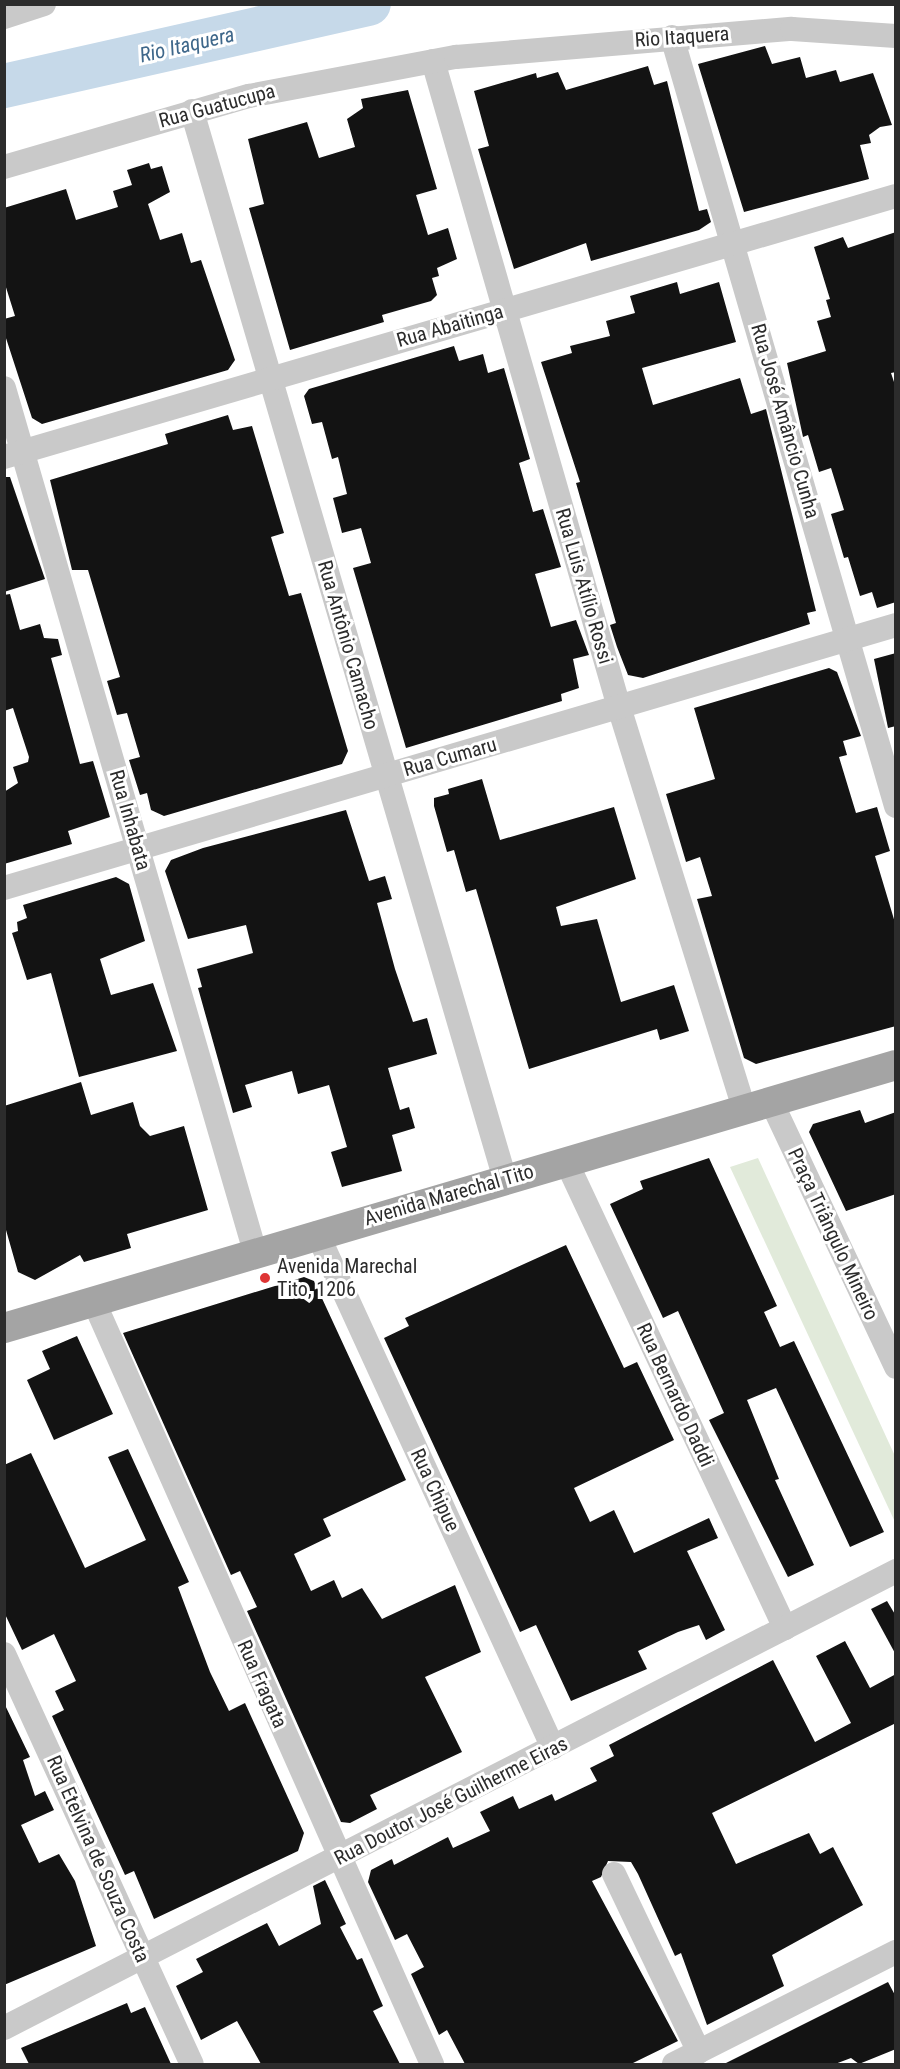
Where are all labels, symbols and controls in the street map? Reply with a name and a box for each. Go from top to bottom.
water label: Rio Itaquera [137,22,237,68]
street label: Rio Itaquera [634,22,730,52]
street label: Rua Guatucupa [156,79,278,133]
street label: Rua Abaitinga [394,299,506,353]
street label: Rua José Amâncio Cunha [746,321,824,521]
street label: Rua Luis Atílio Rossi [550,505,618,667]
street label: Rua Antônio Camacho [312,558,384,732]
street label: Rua Cumaru [401,732,499,782]
street label: Rua Inhabata [104,767,156,873]
street label: Praça Triângulo Mineiro [783,1144,883,1324]
street label: Avenida Marechal Tito [361,1159,537,1231]
place label: Avenida Marechal Tito, 1206 [277,1254,417,1301]
marker: Avenida Marechal Tito, 1206 [258,1271,272,1285]
street label: Rua Bernardo Daddi [631,1319,719,1471]
street label: Rua Chipue [405,1445,465,1535]
street label: Rua Fragata [232,1636,292,1732]
street label: Rua Doutor José Guilherme Eiras [330,1732,572,1870]
street label: Rua Etelvina de Souza Costa [41,1752,155,1966]

